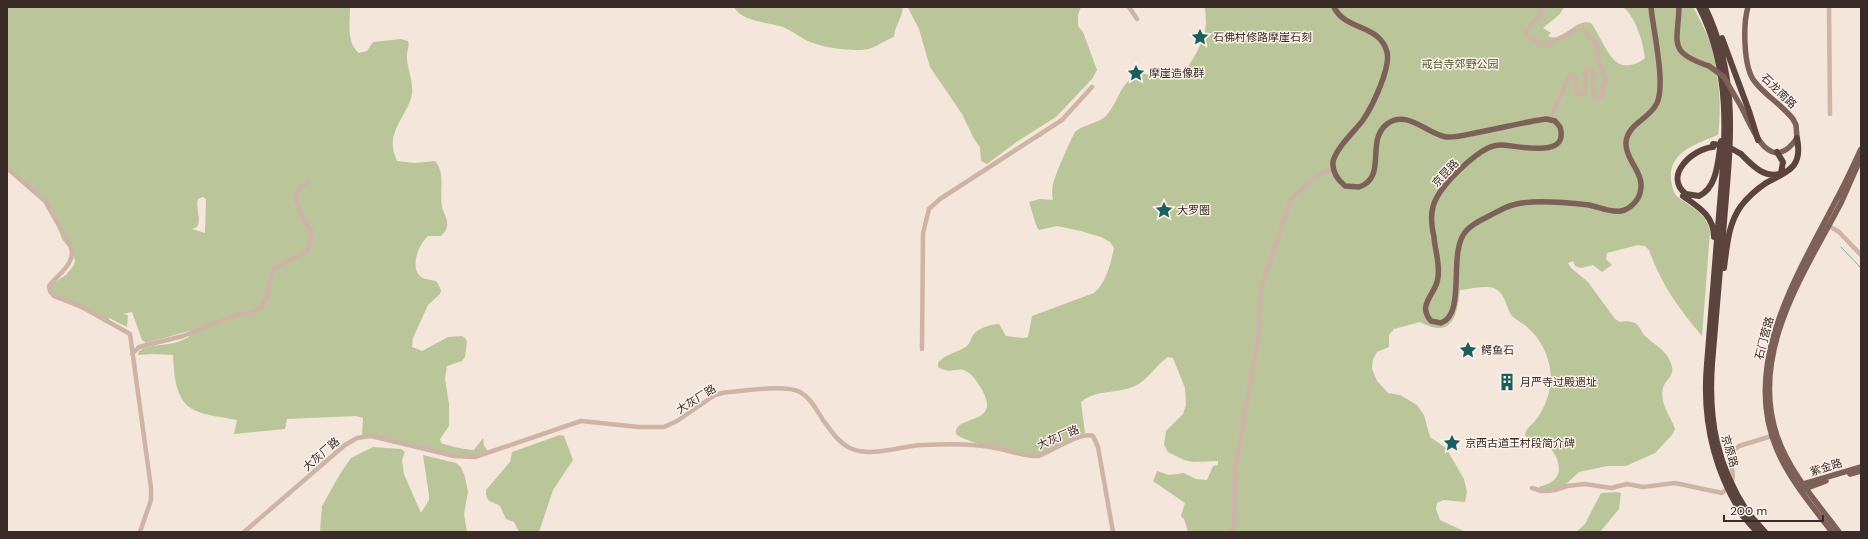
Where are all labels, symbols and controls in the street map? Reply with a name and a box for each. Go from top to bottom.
place icon: 石佛村修路摩崖石刻 [1190,27,1210,47]
place label: 石佛村修路摩崖石刻 [1213,30,1312,44]
park label: 戒台寺郊野公园 [1422,57,1499,71]
place icon: 摩崖造像群 [1126,63,1146,83]
place label: 摩崖造像群 [1149,66,1204,80]
street label: 石龙南路 [1758,71,1800,111]
street label: 京昆路 [1429,156,1461,190]
place icon: 大罗圈 [1154,200,1174,220]
place label: 大罗圈 [1177,203,1210,217]
street label: 石门营路 [1752,315,1776,361]
place icon: 鳄鱼石 [1458,340,1478,360]
place label: 鳄鱼石 [1481,343,1514,357]
building icon: 月严寺过殿遗址 [1497,372,1517,392]
place label: 月严寺过殿遗址 [1520,375,1597,389]
street label: 大灰厂路 [674,381,718,417]
street label: 大灰厂路 [1035,422,1081,452]
place icon: 京西古道王村段简介碑 [1442,433,1462,453]
street label: 京原路 [1719,433,1741,469]
street label: 大灰厂路 [300,434,342,474]
place label: 京西古道王村段简介碑 [1465,436,1575,450]
street label: 紫金路 [1808,455,1844,479]
scale bar [1724,497,1823,523]
text: 200 m [1730,503,1767,519]

